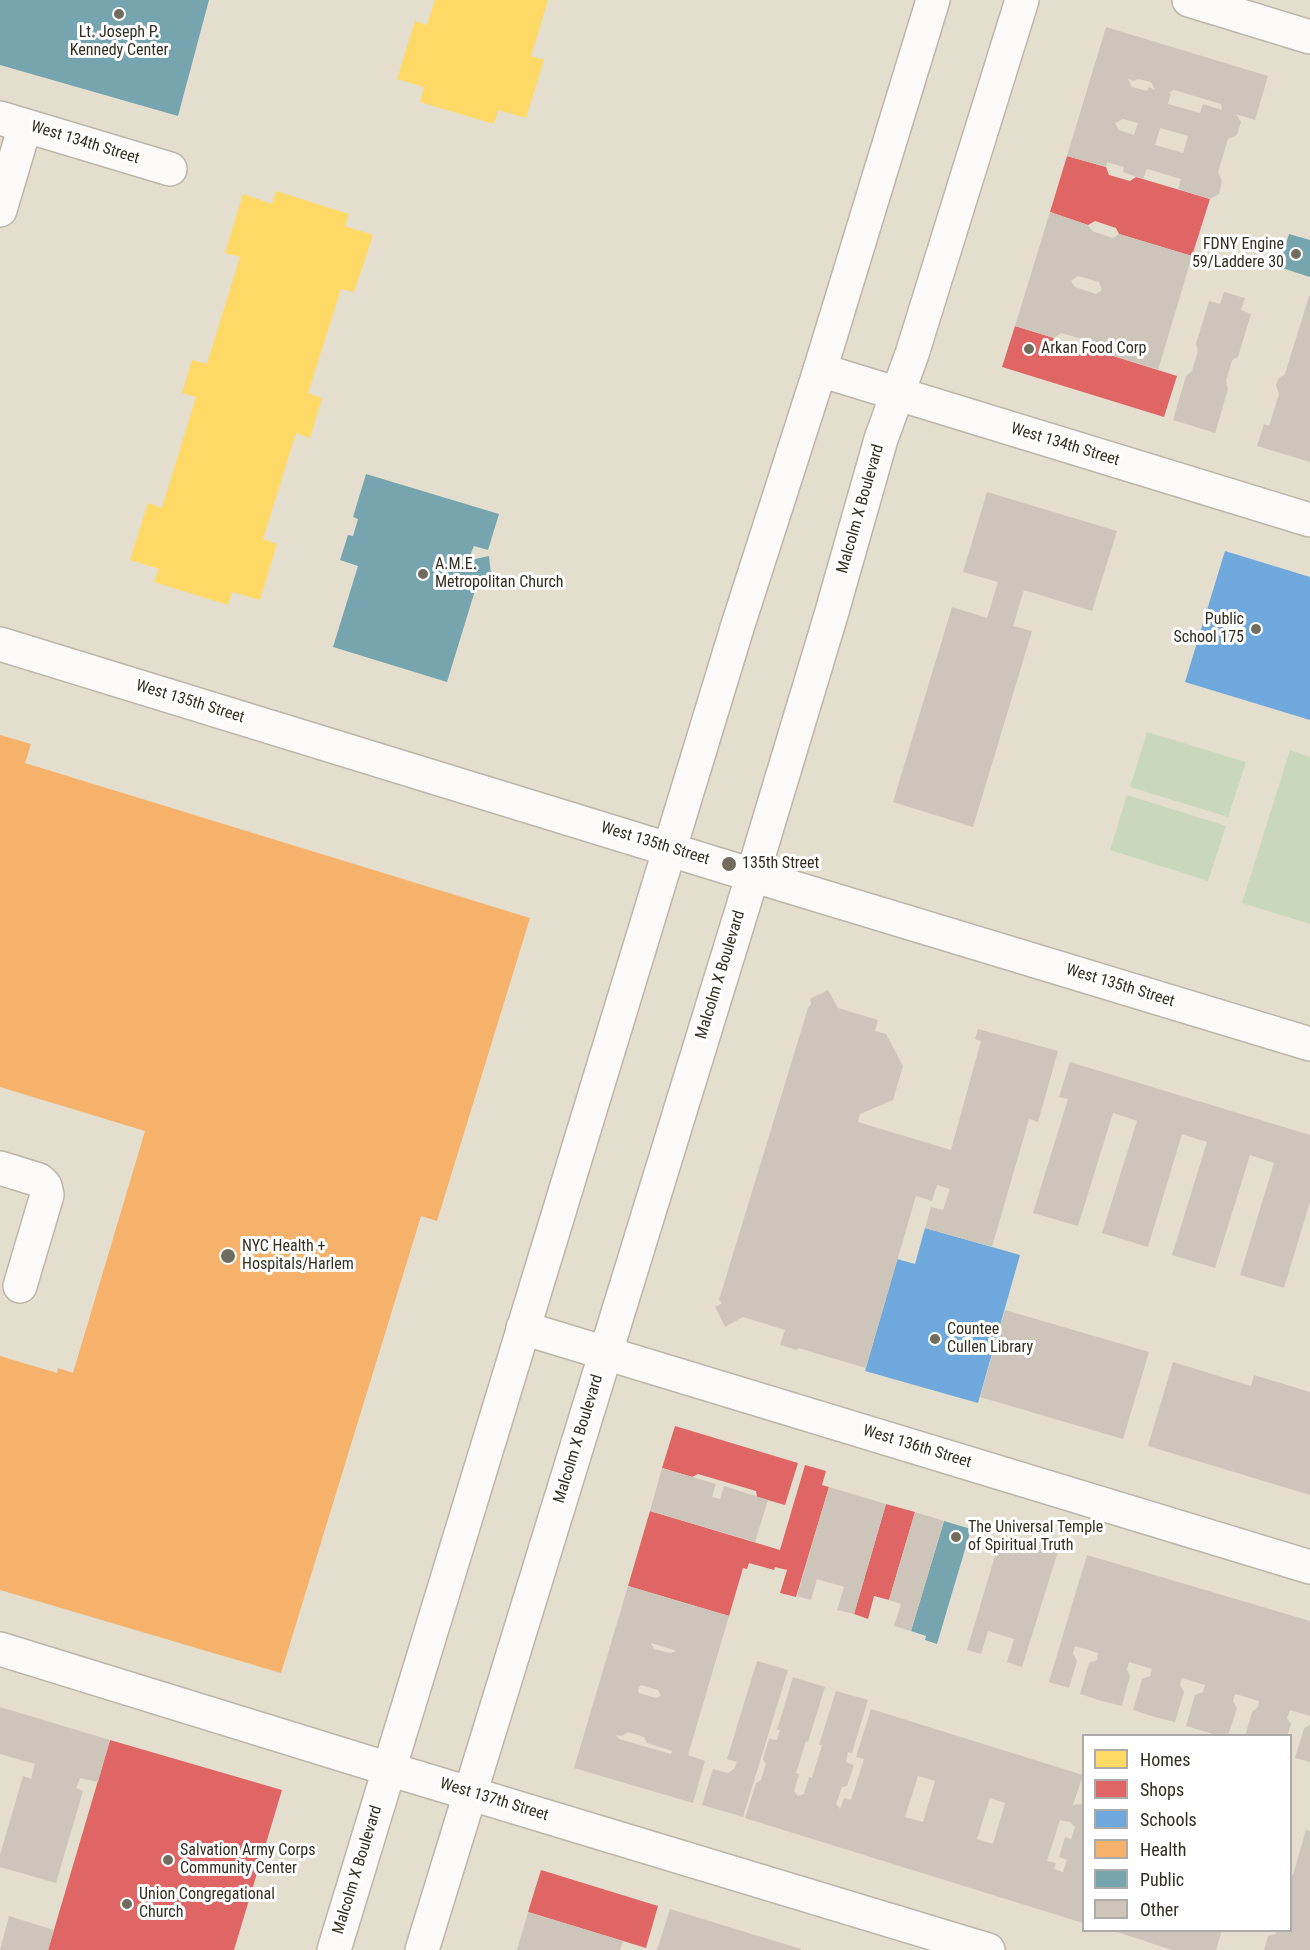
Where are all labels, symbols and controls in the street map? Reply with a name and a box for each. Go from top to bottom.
marker: Lt. Joseph P. Kennedy Center [112,7,126,21]
place label: Lt. Joseph P. Kennedy Center [70,23,168,61]
street label: West 134th Street [28,117,142,169]
place label: FDNY Engine 59/Laddere 30 [1192,235,1284,273]
marker: FDNY Engine 59/Laddere 30 [1289,247,1303,261]
place label: Arkan Food Corp [1041,339,1146,359]
marker: Arkan Food Corp [1022,342,1036,356]
street label: West 134th Street [1008,419,1122,471]
street label: Malcolm X Boulevard [833,442,889,576]
place label: A.M.E. Metropolitan Church [435,555,564,593]
marker: A.M.E. Metropolitan Church [416,567,430,581]
place label: Public School 175 [1173,610,1244,648]
marker: Public School 175 [1249,622,1263,636]
street label: West 135th Street [133,676,247,728]
street label: West 135th Street [598,818,712,870]
place label: 135th Street [742,854,819,874]
marker: 135th Street [720,855,738,873]
street label: Malcolm X Boulevard [692,908,750,1042]
street label: West 135th Street [1063,960,1177,1012]
place label: NYC Health + Hospitals/Harlem [242,1237,354,1275]
marker: NYC Health + Hospitals/Harlem [219,1247,237,1265]
place label: Countee Cullen Library [947,1320,1033,1358]
marker: Countee Cullen Library [928,1332,942,1346]
street label: Malcolm X Boulevard [550,1372,608,1506]
street label: West 136th Street [860,1421,974,1473]
place label: The Universal Temple of Spiritual Truth [968,1518,1103,1556]
marker: The Universal Temple of Spiritual Truth [949,1530,963,1544]
legend [1082,1734,1292,1932]
text: Homes [1140,1749,1190,1770]
street label: West 137th Street [437,1774,551,1826]
text: Shops [1140,1779,1184,1800]
street label: Malcolm X Boulevard [329,1803,387,1937]
text: Schools [1140,1809,1197,1830]
text: Health [1140,1839,1186,1860]
place label: Salvation Army Corps Community Center [180,1841,316,1879]
marker: Salvation Army Corps Community Center [161,1853,175,1867]
text: Public [1140,1869,1184,1890]
place label: Union Congregational Church [139,1885,275,1923]
marker: Union Congregational Church [120,1897,134,1911]
text: Other [1140,1899,1179,1920]

